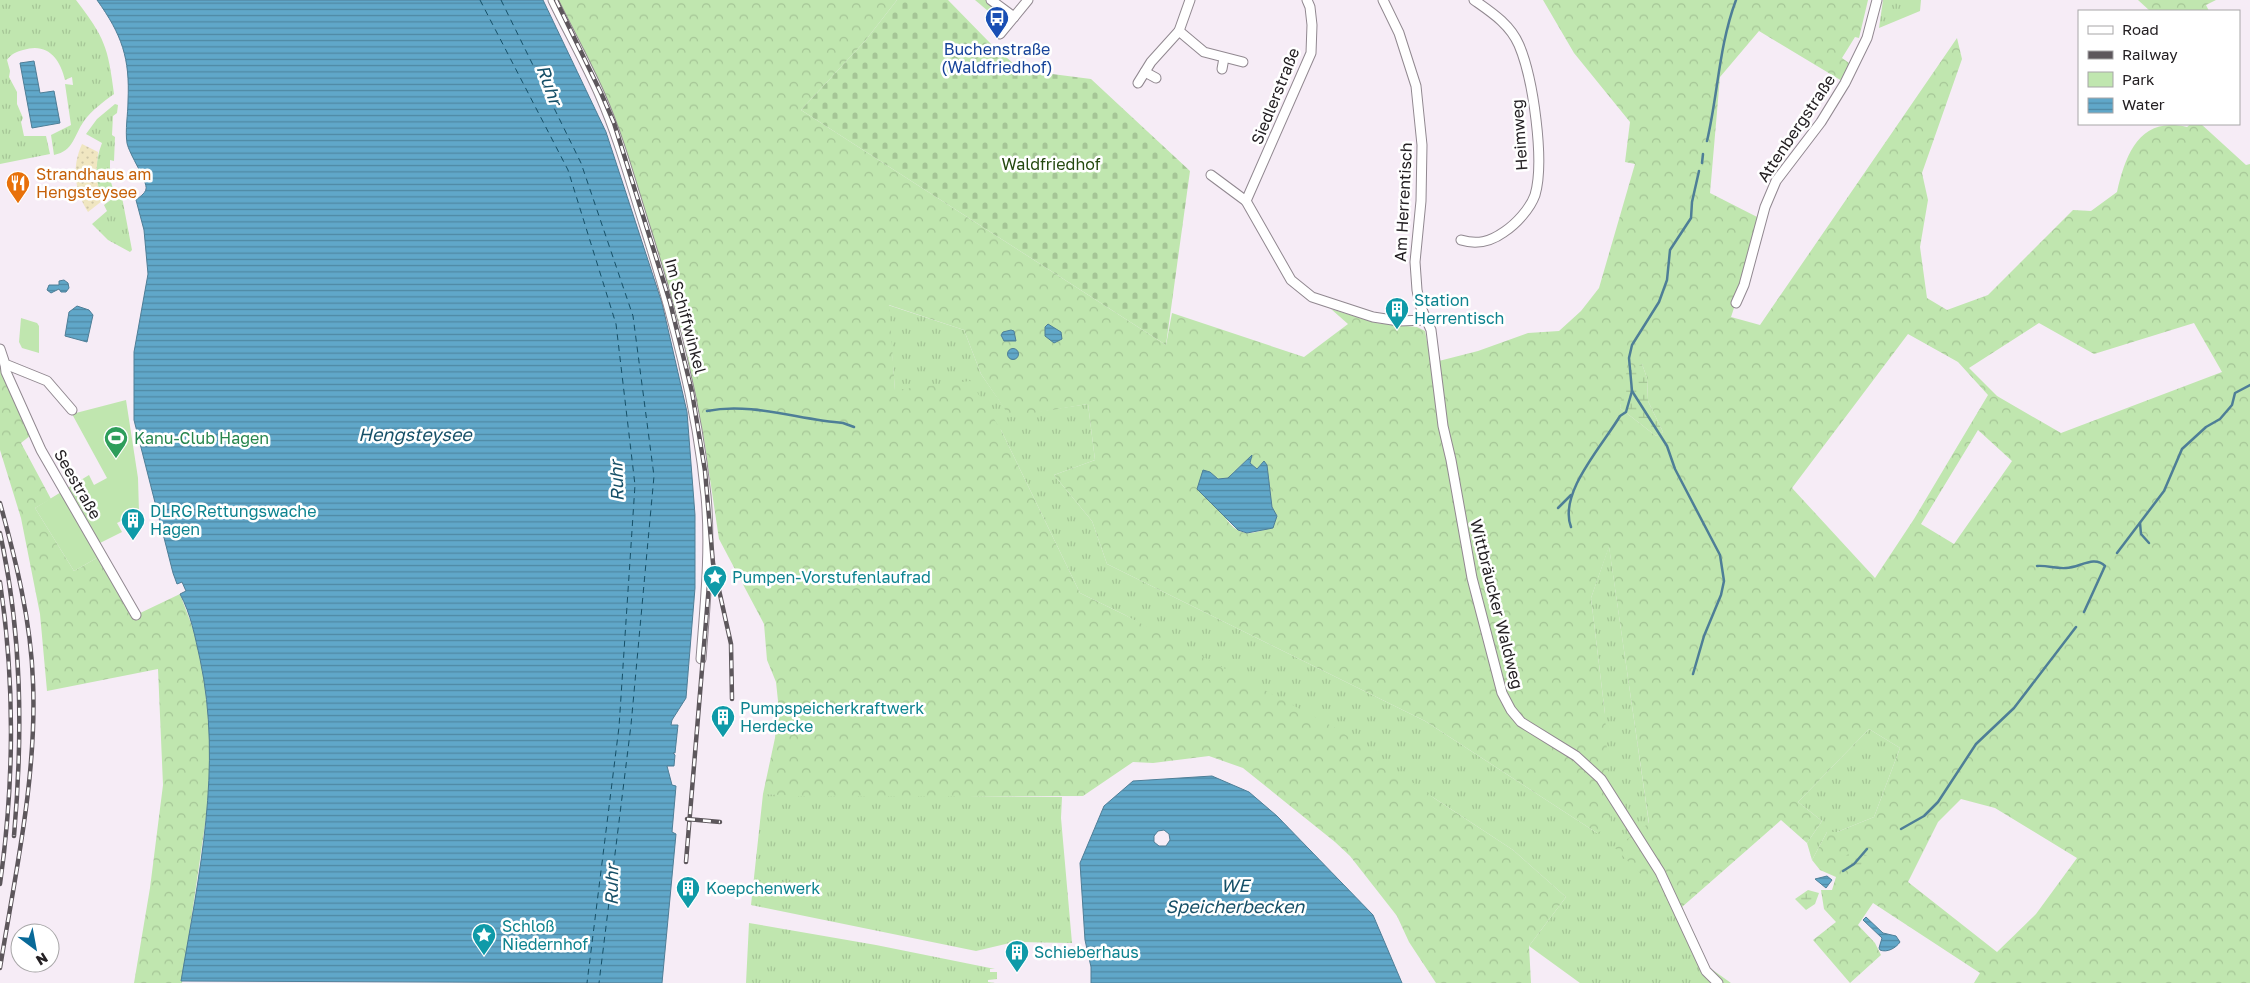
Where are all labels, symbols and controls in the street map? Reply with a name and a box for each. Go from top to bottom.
bus stop icon: Buchenstraße (Waldfriedhof) [984,5,1010,39]
legend [2078,10,2240,125]
text: Road [2122,20,2159,38]
place label: Buchenstraße (Waldfriedhof) [941,39,1053,77]
street label: Siedlerstraße [1246,45,1304,147]
text: Railway [2122,45,2178,63]
water label: Ruhr [533,62,568,110]
street label: Attenbergstraße [1753,70,1839,186]
text: Park [2122,70,2155,88]
text: Water [2122,95,2165,113]
street label: Heimweg [1507,99,1531,171]
street label: Am Herrentisch [1390,142,1416,262]
park label: Waldfriedhof [1001,154,1101,174]
place label: Strandhaus am Hengsteysee [36,164,151,202]
restaurant icon: Strandhaus am Hengsteysee [5,170,31,204]
street label: Im Schiffwinkel [661,256,711,376]
place label: Station Herrentisch [1414,290,1504,328]
building icon: Station Herrentisch [1384,296,1410,330]
water label: Hengsteysee [358,423,473,445]
sports icon: Kanu-Club Hagen [103,425,129,459]
place label: Kanu-Club Hagen [134,428,269,448]
street label: Seestraße [50,445,106,523]
water label: Ruhr [604,457,628,502]
place label: DLRG Rettungswache Hagen [150,501,316,539]
building icon: DLRG Rettungswache Hagen [120,507,146,541]
street label: Wittbräucker Waldweg [1466,517,1528,691]
place icon: Pumpen-Vorstufenlaufrad [702,564,728,598]
place label: Pumpen-Vorstufenlaufrad [732,567,931,587]
place label: Pumpspeicherkraftwerk Herdecke [740,698,924,736]
building icon: Pumpspeicherkraftwerk Herdecke [710,704,736,738]
water label: Ruhr [600,861,622,906]
water label: WE Speicherbecken [1166,874,1305,917]
building icon: Koepchenwerk [675,875,701,909]
place label: Koepchenwerk [706,878,820,898]
place label: Schloß Niedernhof [502,916,588,954]
place icon: Schloß Niedernhof [471,922,497,956]
north arrow [10,923,60,973]
building icon: Schieberhaus [1004,939,1030,973]
place label: Schieberhaus [1034,942,1139,962]
text: N [33,949,51,969]

